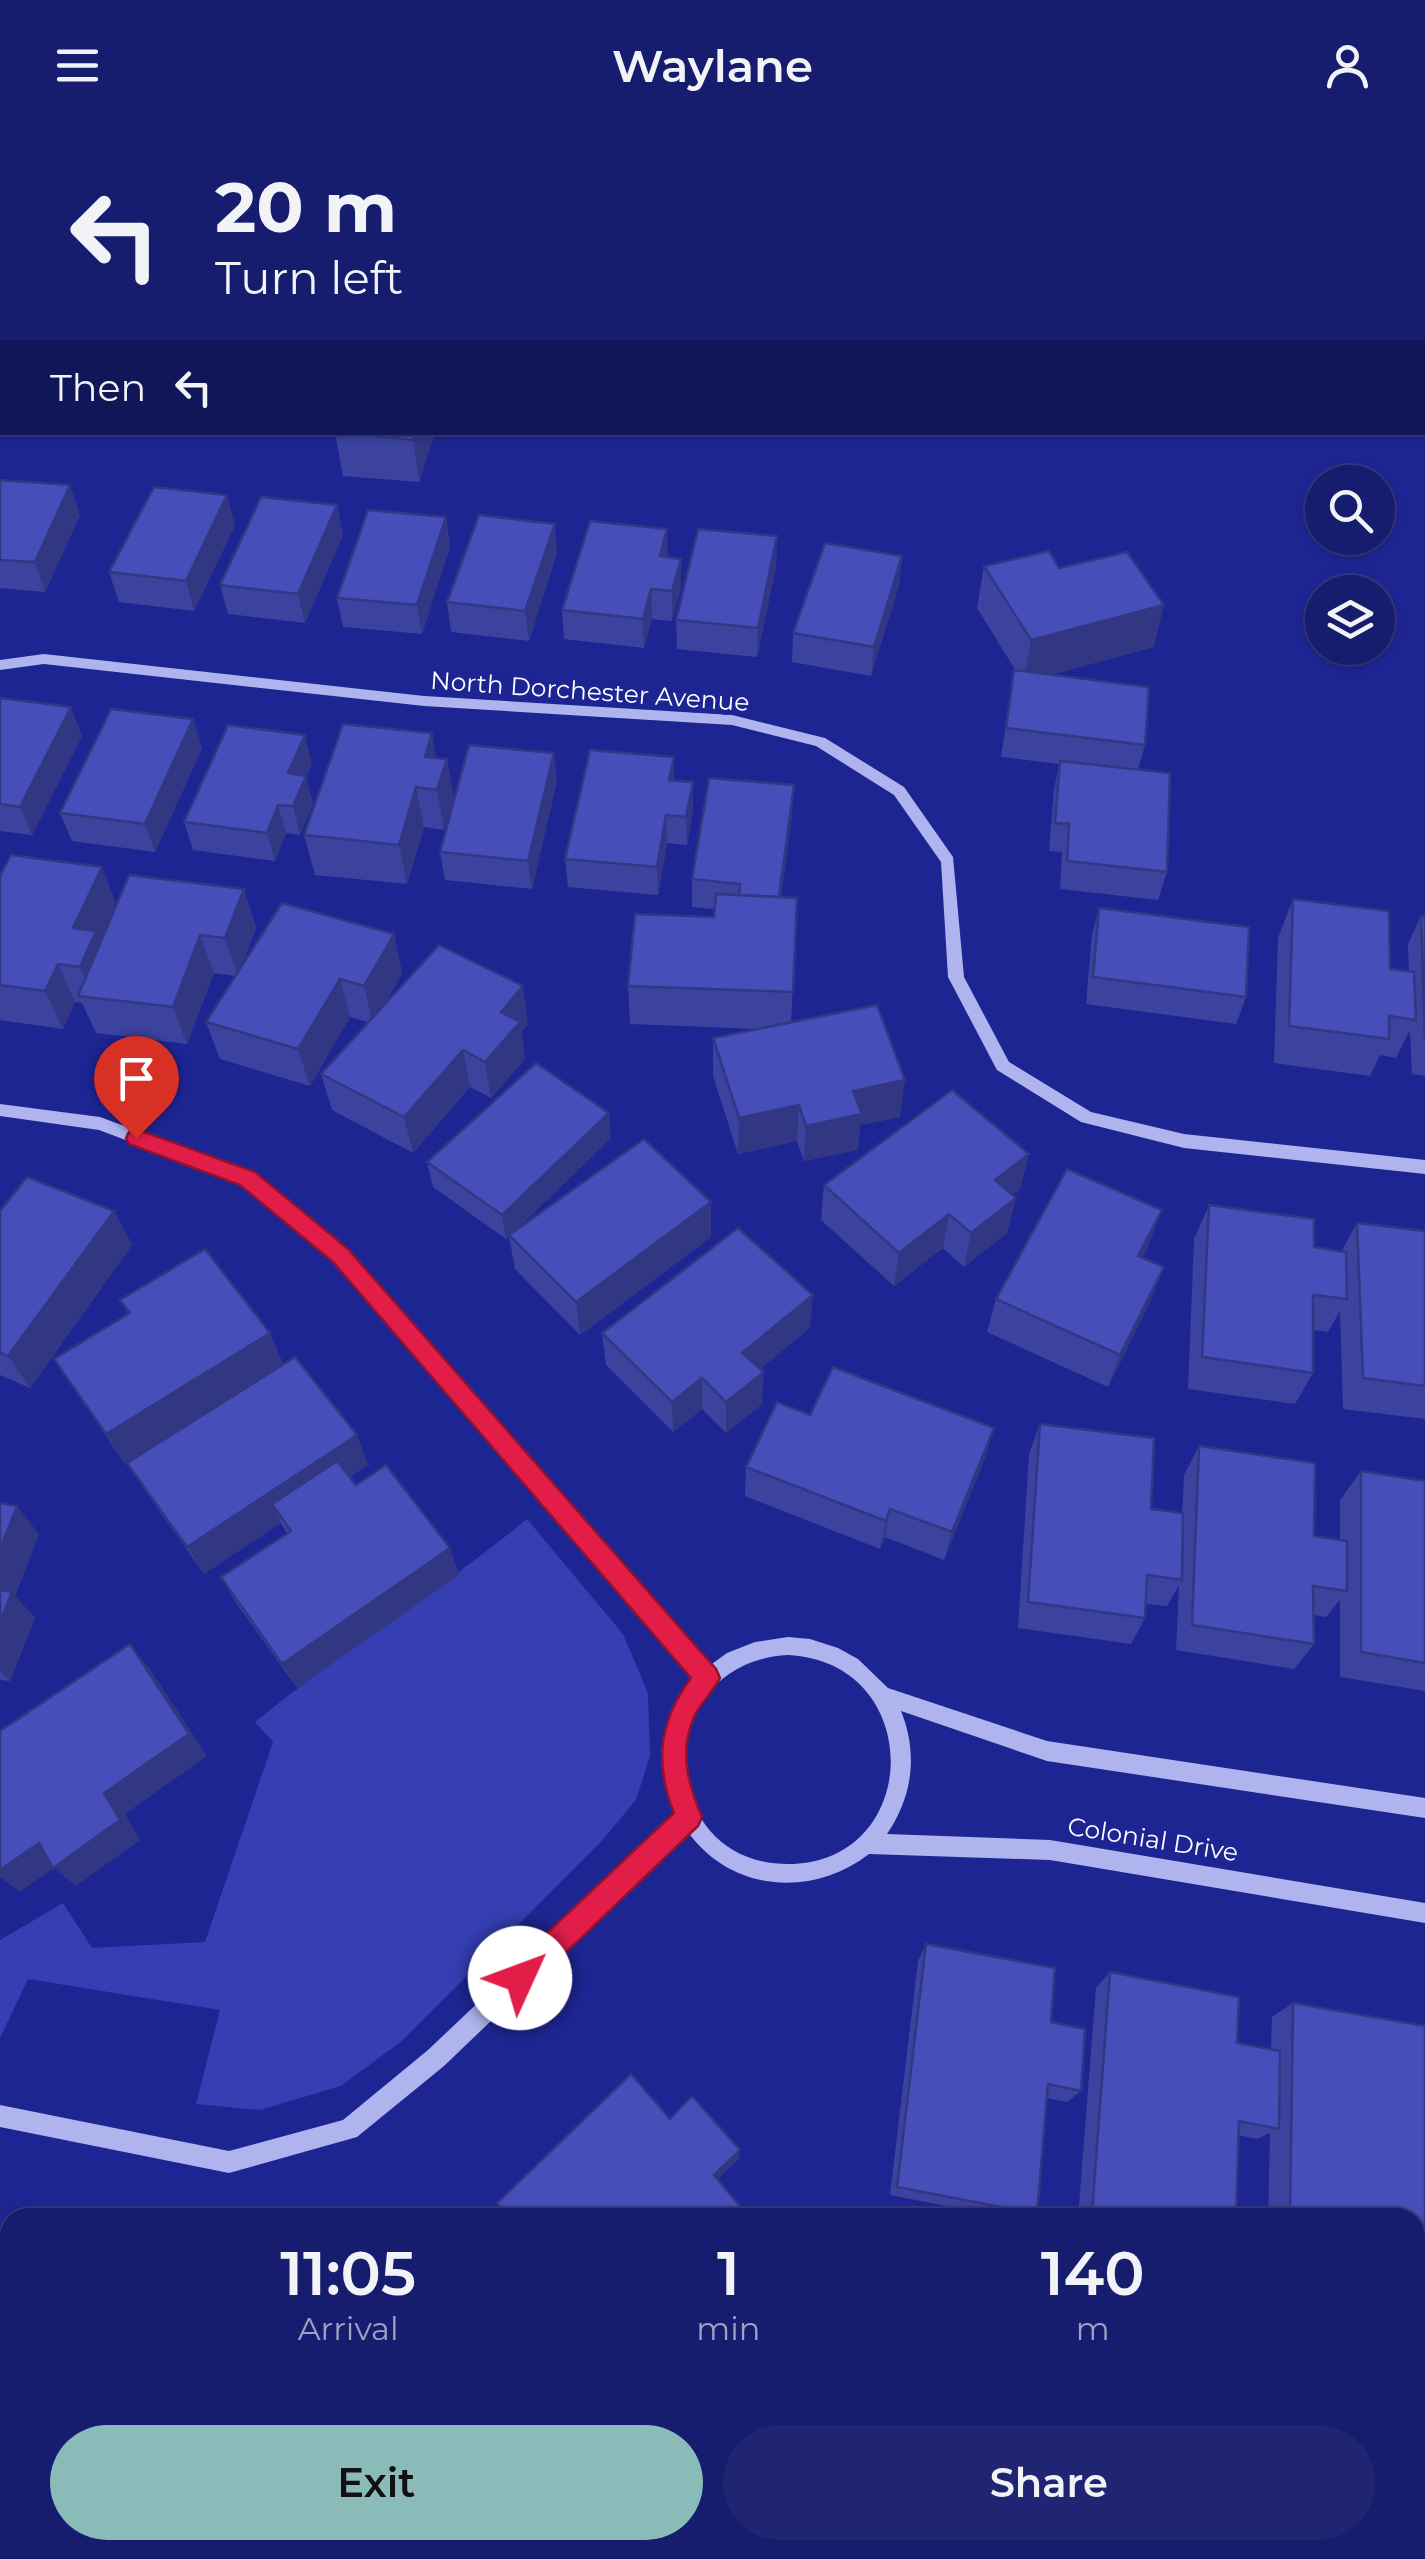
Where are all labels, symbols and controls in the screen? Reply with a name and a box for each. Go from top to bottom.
icon: menu [50,38,105,93]
text: Waylane [612,38,813,93]
icon: person [1320,38,1375,93]
text: 20 m [215,164,397,250]
icon: left [50,170,180,300]
text: Turn left [215,250,403,305]
icon: left [166,360,221,415]
text: Then [50,364,146,411]
map controls [1305,465,1395,665]
button: search [1305,465,1395,555]
button: layers [1305,575,1395,665]
street label: North Dorchester Avenue [429,665,751,717]
pin [94,1036,179,1139]
icon: arrive [109,1051,164,1106]
street label: Colonial Drive [1066,1811,1240,1867]
position arrow [468,1926,572,2030]
text: 11:05 [280,2237,416,2310]
text: 1 [717,2237,740,2310]
text: 140 [1041,2237,1145,2310]
text: Arrival [298,2309,399,2348]
text: min [696,2309,760,2348]
text: m [1076,2309,1110,2348]
button: Exit [50,2425,703,2540]
button: Share [723,2425,1375,2540]

